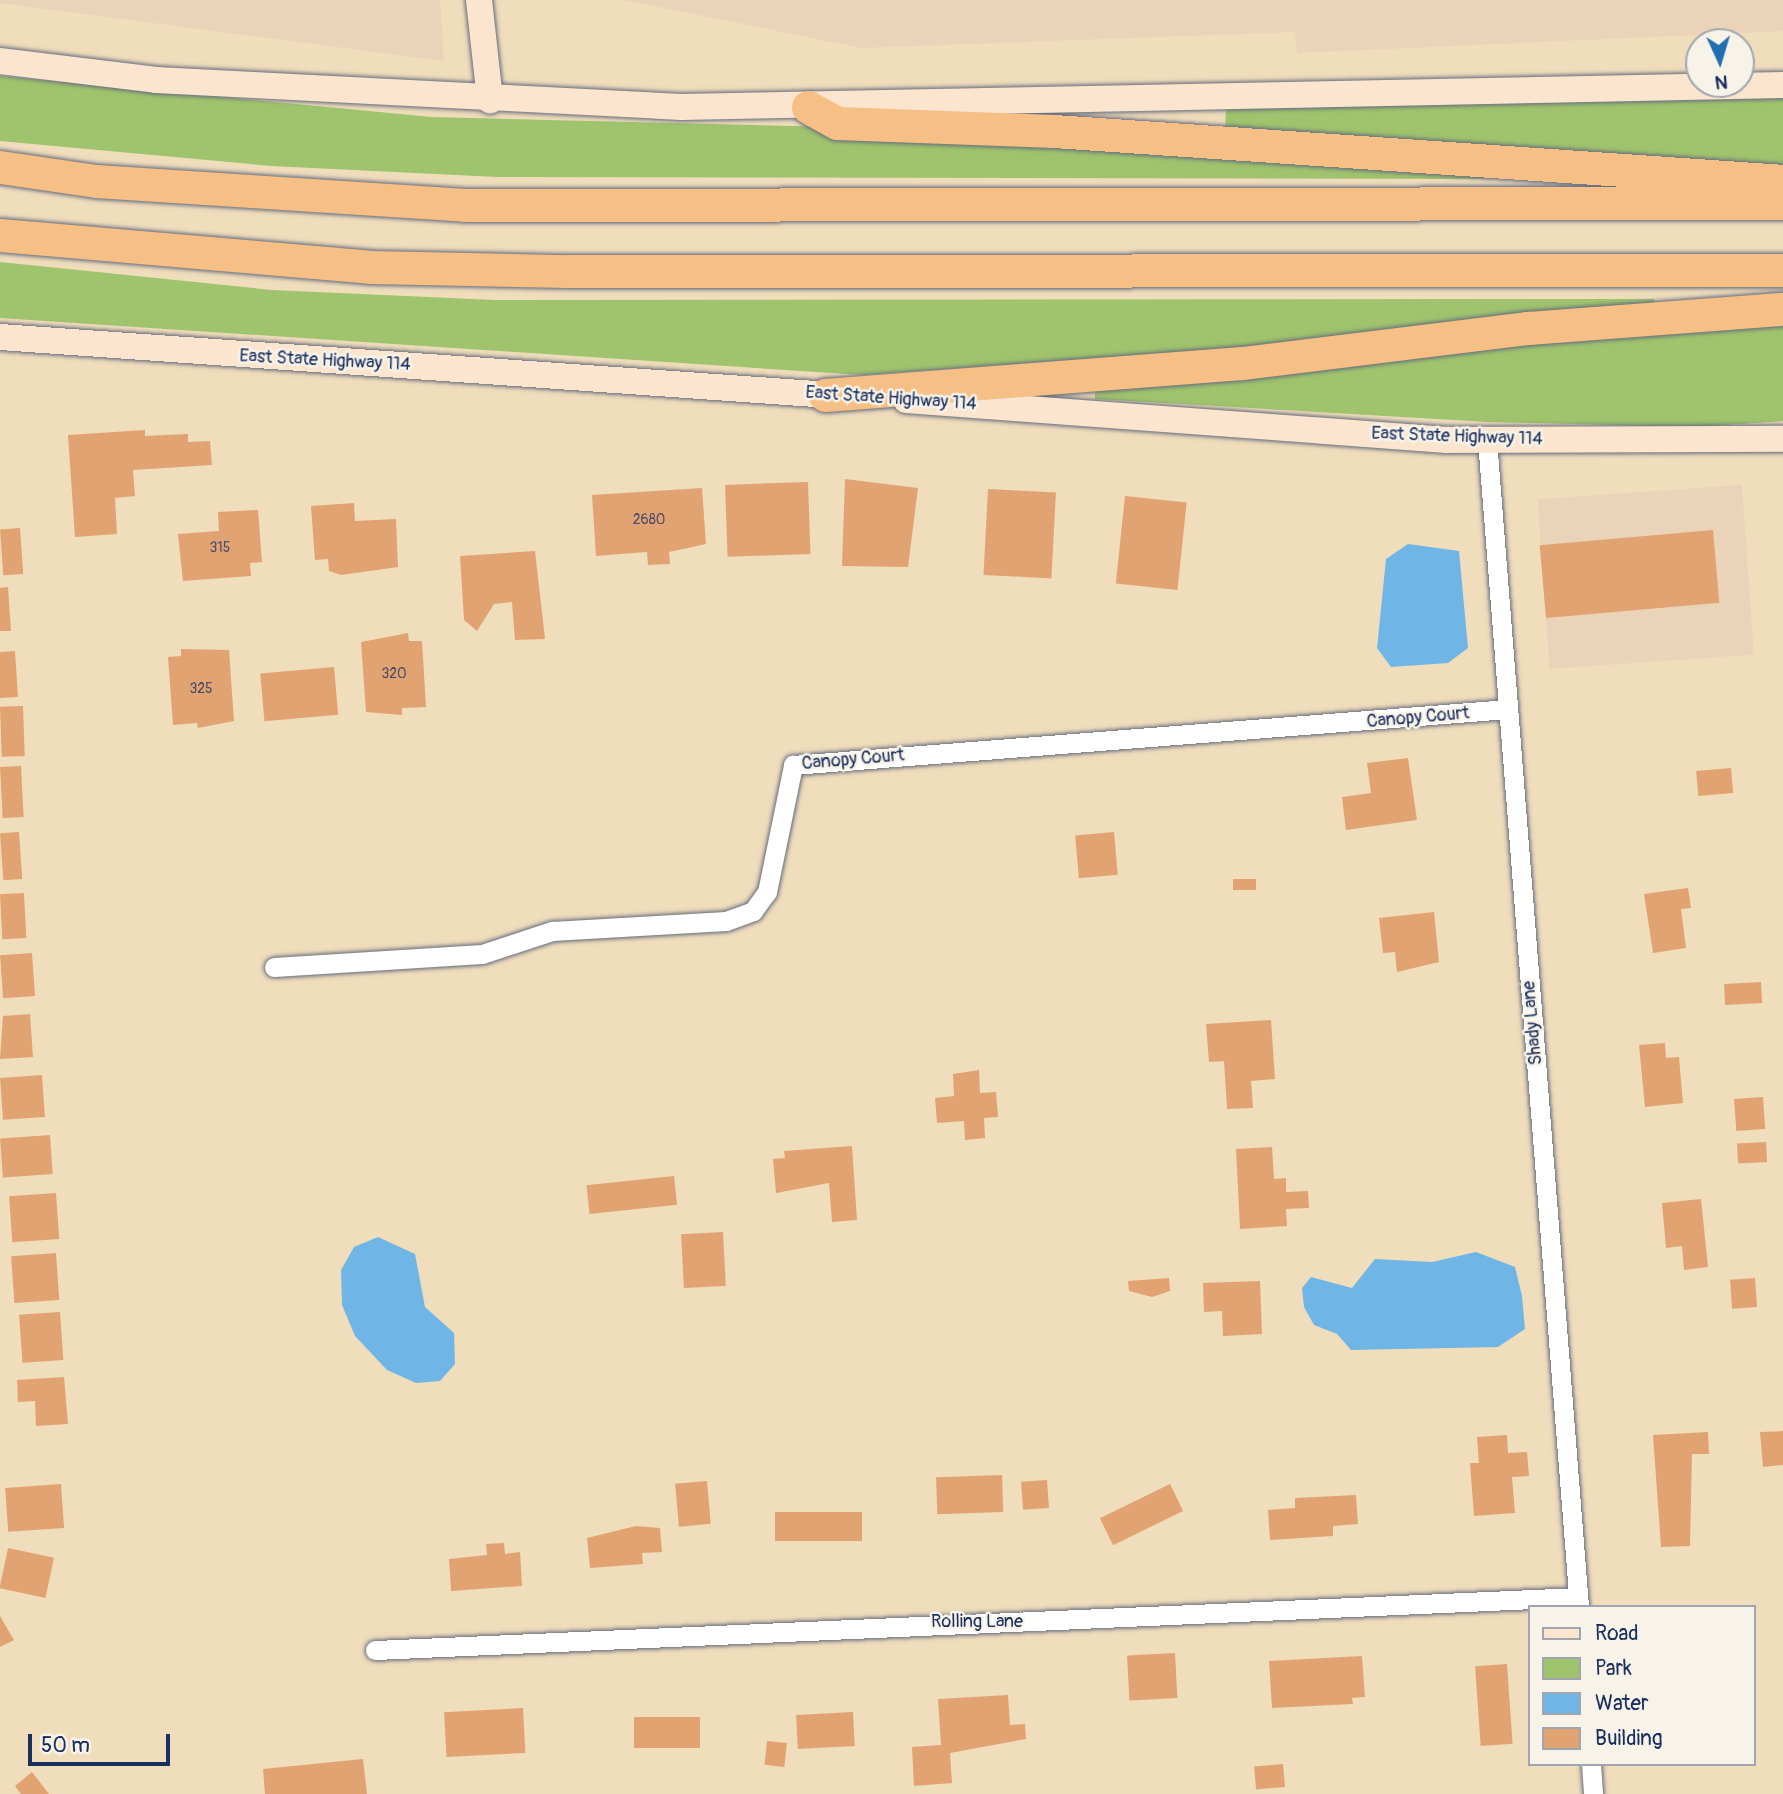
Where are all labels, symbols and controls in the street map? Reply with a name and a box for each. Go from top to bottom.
north arrow [1685,28,1755,98]
text: N [1714,70,1729,94]
street label: East State Highway 114 [239,346,411,376]
street label: East State Highway 114 [805,382,977,416]
street label: East State Highway 114 [1371,423,1543,451]
house number: 2680 [633,512,665,528]
house number: 315 [210,540,230,556]
house number: 320 [381,666,407,682]
house number: 325 [189,681,213,697]
street label: Canopy Court [1366,703,1470,733]
street label: Canopy Court [801,745,905,775]
street label: Shady Lane [1519,980,1547,1066]
legend [1528,1605,1755,1766]
street label: Rolling Lane [931,1611,1023,1633]
text: Road [1595,1620,1639,1647]
text: Park [1595,1655,1632,1682]
text: Water [1595,1690,1648,1717]
scale bar [32,1720,173,1764]
text: Building [1595,1725,1662,1752]
text: 50 m [41,1732,90,1759]

